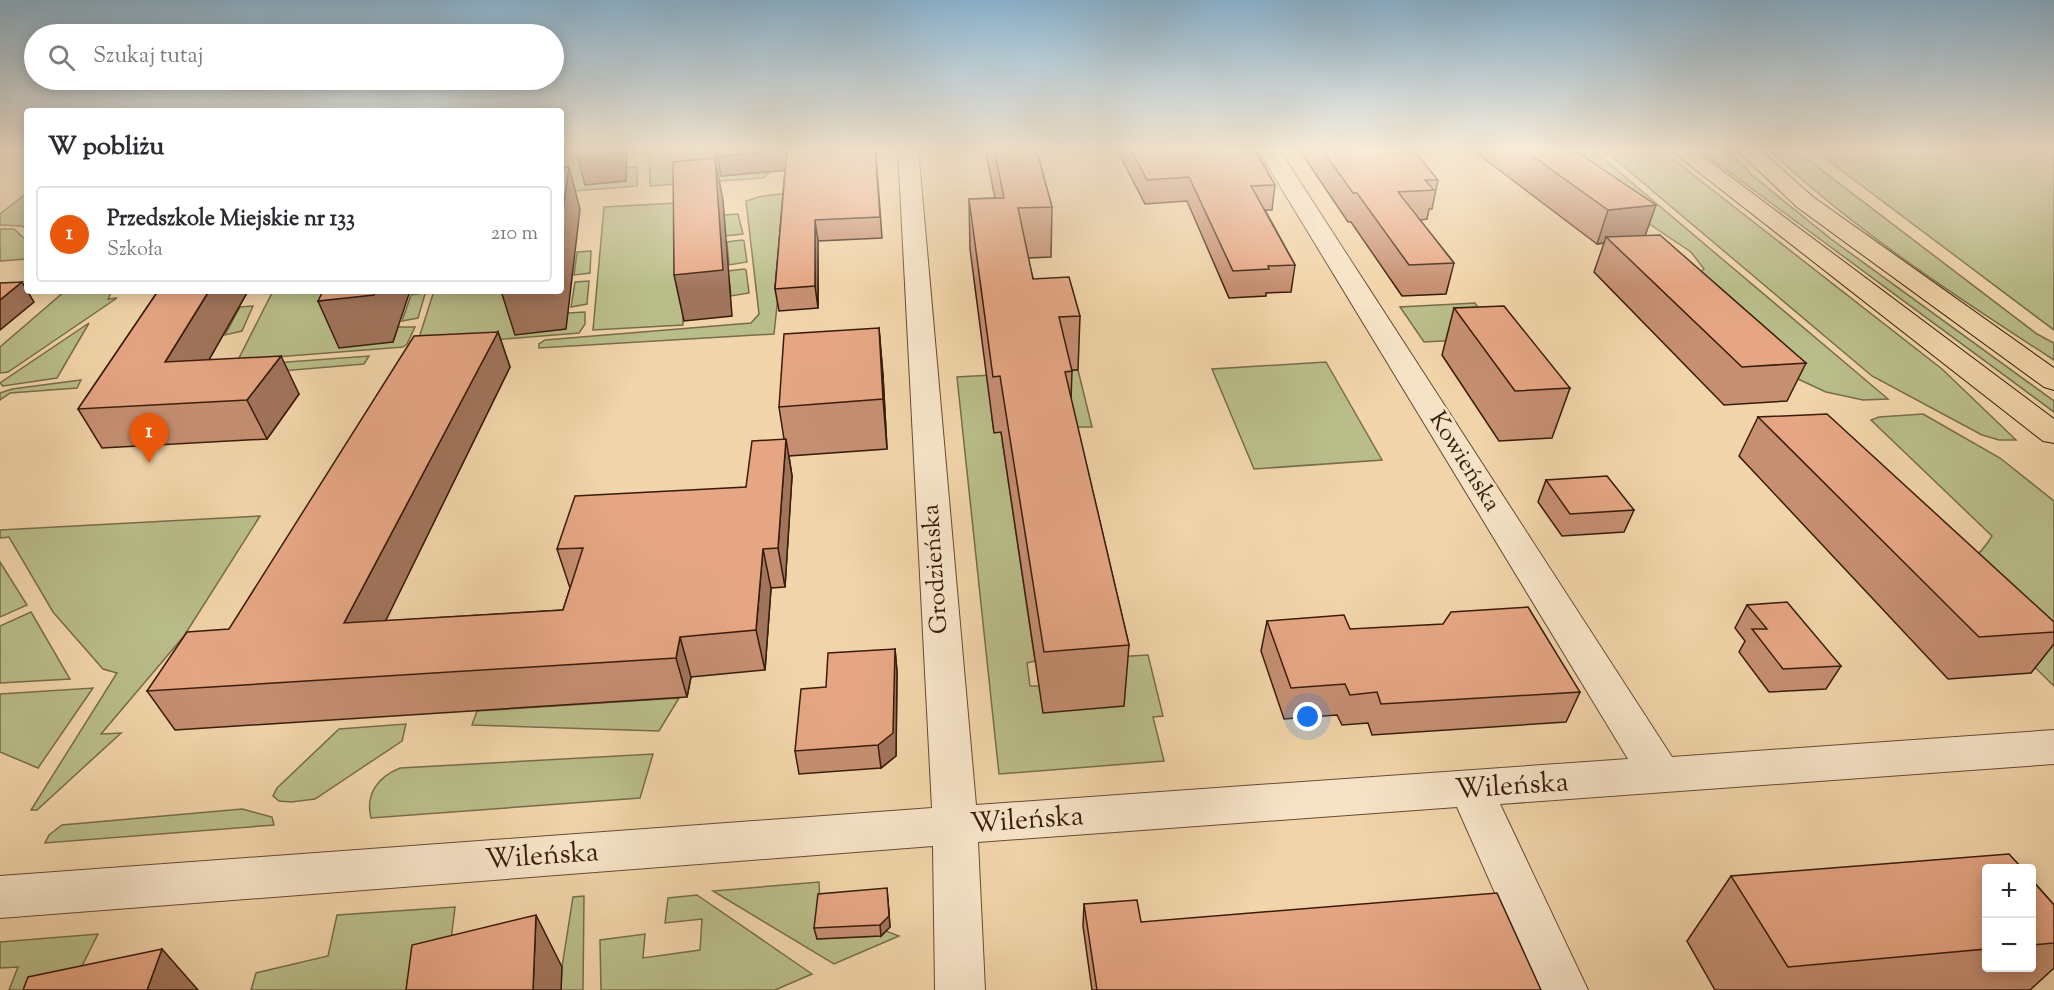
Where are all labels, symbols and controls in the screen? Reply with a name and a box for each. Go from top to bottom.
search box [24,24,564,90]
icon: search [45,41,78,74]
text: Szukaj tutaj [93,41,204,73]
text: W pobliżu [48,129,164,166]
text: Przedszkole Miejskie nr 133 [107,204,355,236]
text: 1 [66,220,73,249]
text: 210 m [491,220,538,249]
text: Szkoła [107,236,163,265]
street label: Kowieńska [1420,405,1508,519]
pin: 1 [130,414,168,463]
street label: Grodzieńska [915,503,957,635]
your location [1293,702,1322,731]
street label: Wileńska [1454,763,1570,811]
street label: Wileńska [969,797,1085,845]
street label: Wileńska [484,833,600,881]
map controls [1982,864,2036,972]
button: + [1982,864,2036,918]
button: − [1982,918,2036,972]

